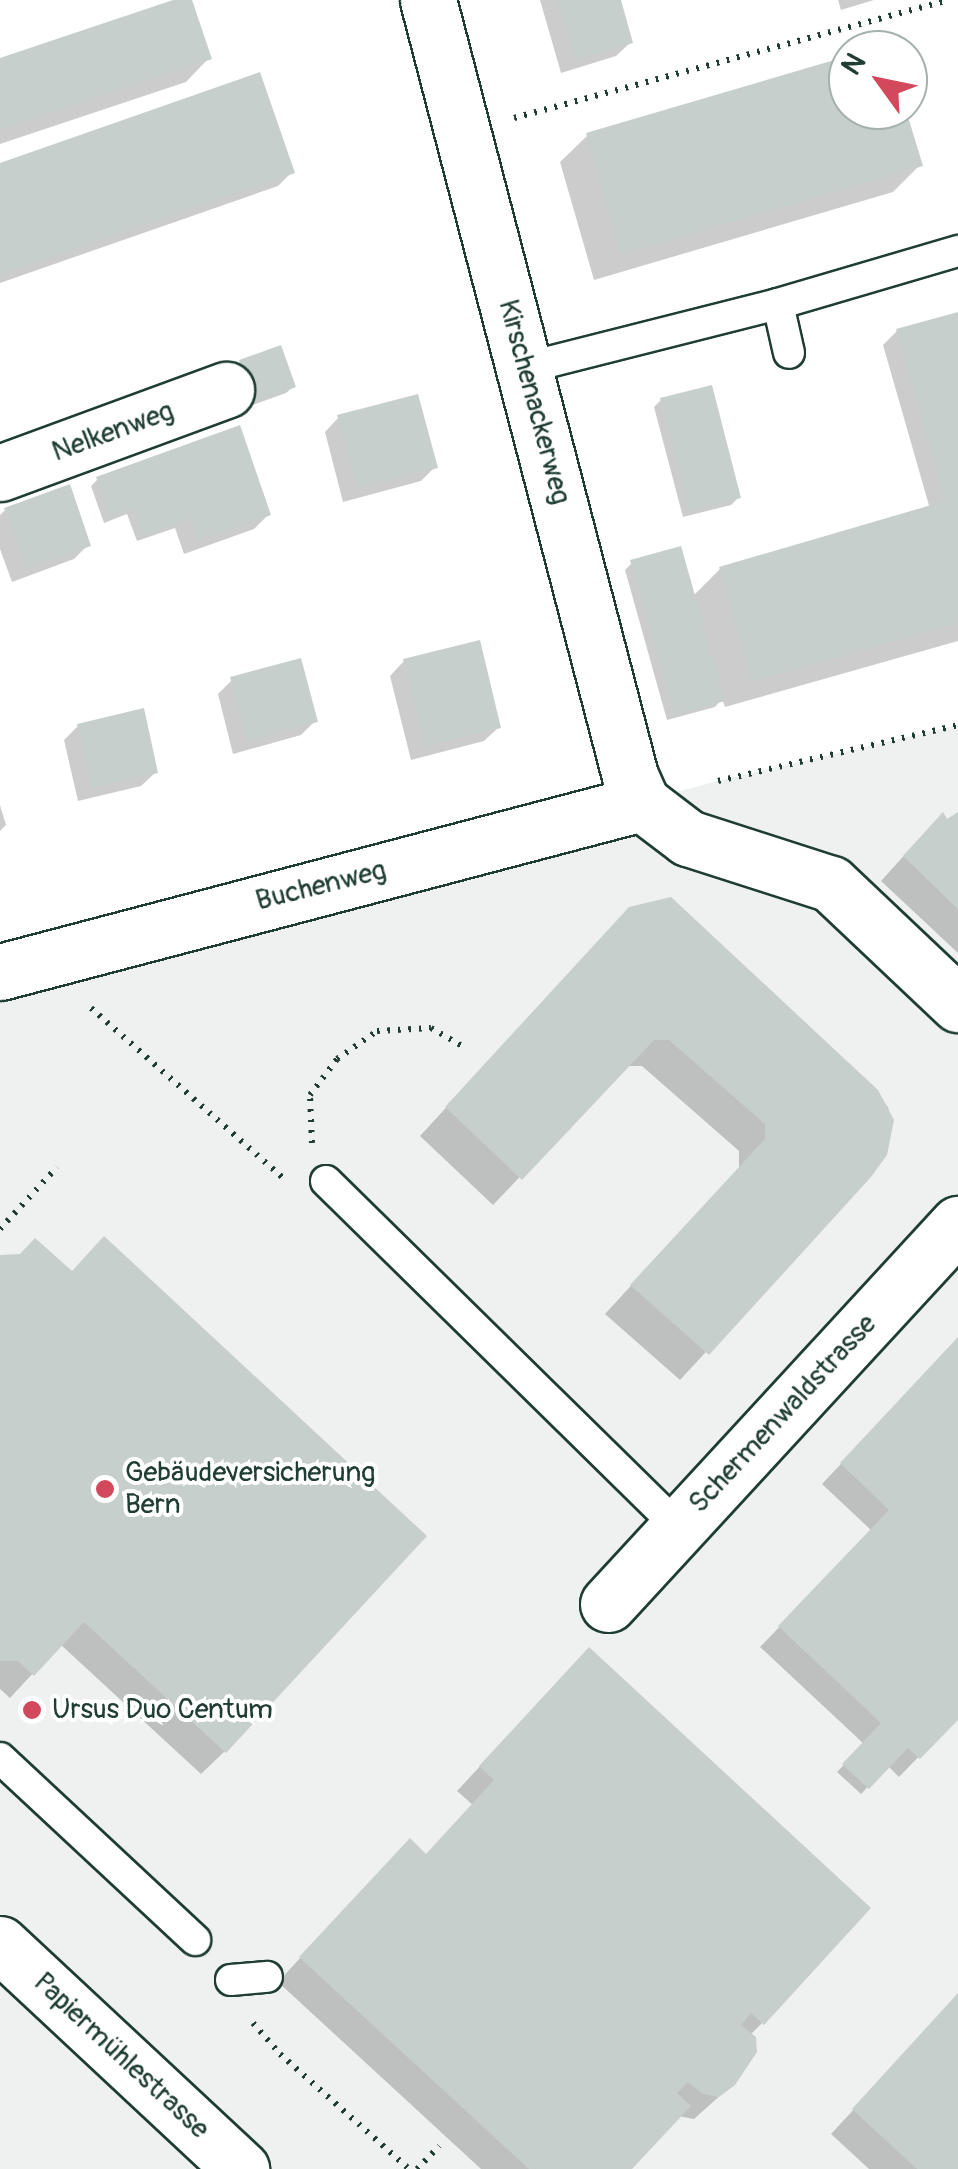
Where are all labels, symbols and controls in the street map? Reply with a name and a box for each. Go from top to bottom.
north arrow [828,30,928,130]
text: N [834,47,874,82]
street label: Kirschenackerweg [491,296,577,508]
street label: Nelkenweg [48,395,178,469]
street label: Buchenweg [252,854,390,918]
street label: Schermenwaldstrasse [682,1308,884,1520]
place label: Gebäudeversicherung Bern [125,1456,375,1522]
marker: Gebäudeversicherung Bern [94,1478,116,1500]
place label: Ursus Duo Centum [52,1693,273,1727]
marker: Ursus Duo Centum [21,1699,43,1721]
street label: Papiermühlestrasse [26,1966,216,2146]

